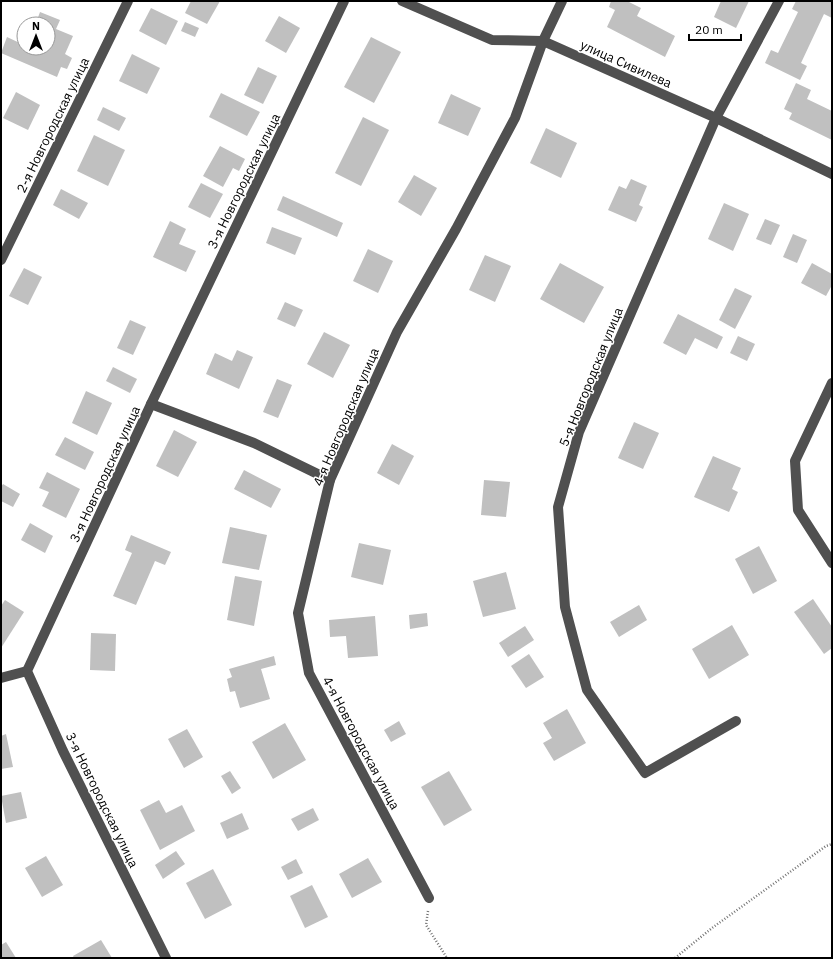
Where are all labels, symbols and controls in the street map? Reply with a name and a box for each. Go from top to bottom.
north arrow [16,16,56,56]
scale bar [689,16,741,42]
text: N [32,19,40,33]
text: 20 m [695,22,723,37]
street label: улица Сивилева [578,36,674,92]
street label: 2-я Новгородская улица [13,54,93,195]
street label: 3-я Новгородская улица [204,110,284,251]
street label: 5-я Новгородская улица [555,305,627,449]
street label: 4-я Новгородская улица [309,345,383,489]
street label: 3-я Новгородская улица [66,403,144,545]
street label: 4-я Новгородская улица [319,673,403,813]
street label: 3-я Новгородская улица [62,730,142,871]

